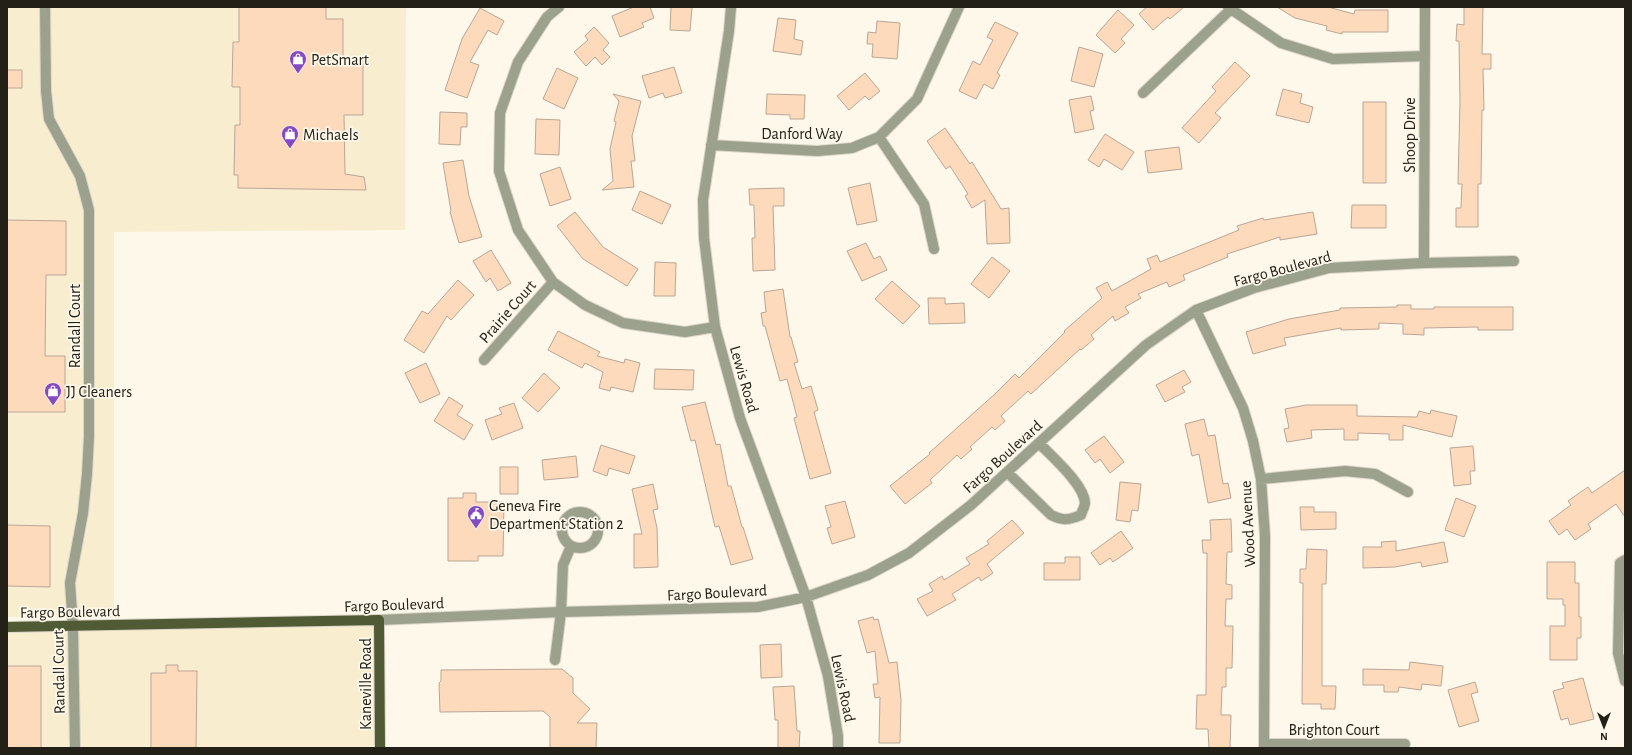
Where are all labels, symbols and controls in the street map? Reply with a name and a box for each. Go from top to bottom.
shop icon: PetSmart [288,49,308,74]
place label: PetSmart [311,52,369,68]
street label: Shoop Drive [1402,97,1418,173]
shop icon: Michaels [280,124,300,149]
street label: Danford Way [761,126,843,143]
place label: Michaels [303,127,359,143]
street label: Fargo Boulevard [1232,248,1333,290]
street label: Prairie Court [476,277,539,346]
street label: Randall Court [67,284,83,368]
street label: Lewis Road [727,344,761,415]
shop icon: JJ Cleaners [43,381,63,406]
place label: JJ Cleaners [66,384,132,400]
street label: Fargo Boulevard [960,417,1045,496]
street label: Wood Avenue [1238,480,1258,568]
place label: Geneva Fire Department Station 2 [489,498,623,532]
public building icon: Geneva Fire Department Station 2 [466,504,486,529]
street label: Fargo Boulevard [667,582,767,604]
street label: Fargo Boulevard [344,595,444,615]
street label: Fargo Boulevard [20,603,120,621]
street label: Randall Court [50,630,68,714]
street label: Kaneville Road [358,638,374,730]
street label: Lewis Road [828,653,858,724]
north arrow [1584,707,1624,747]
street label: Brighton Court [1288,722,1380,738]
text: N [1600,731,1608,742]

